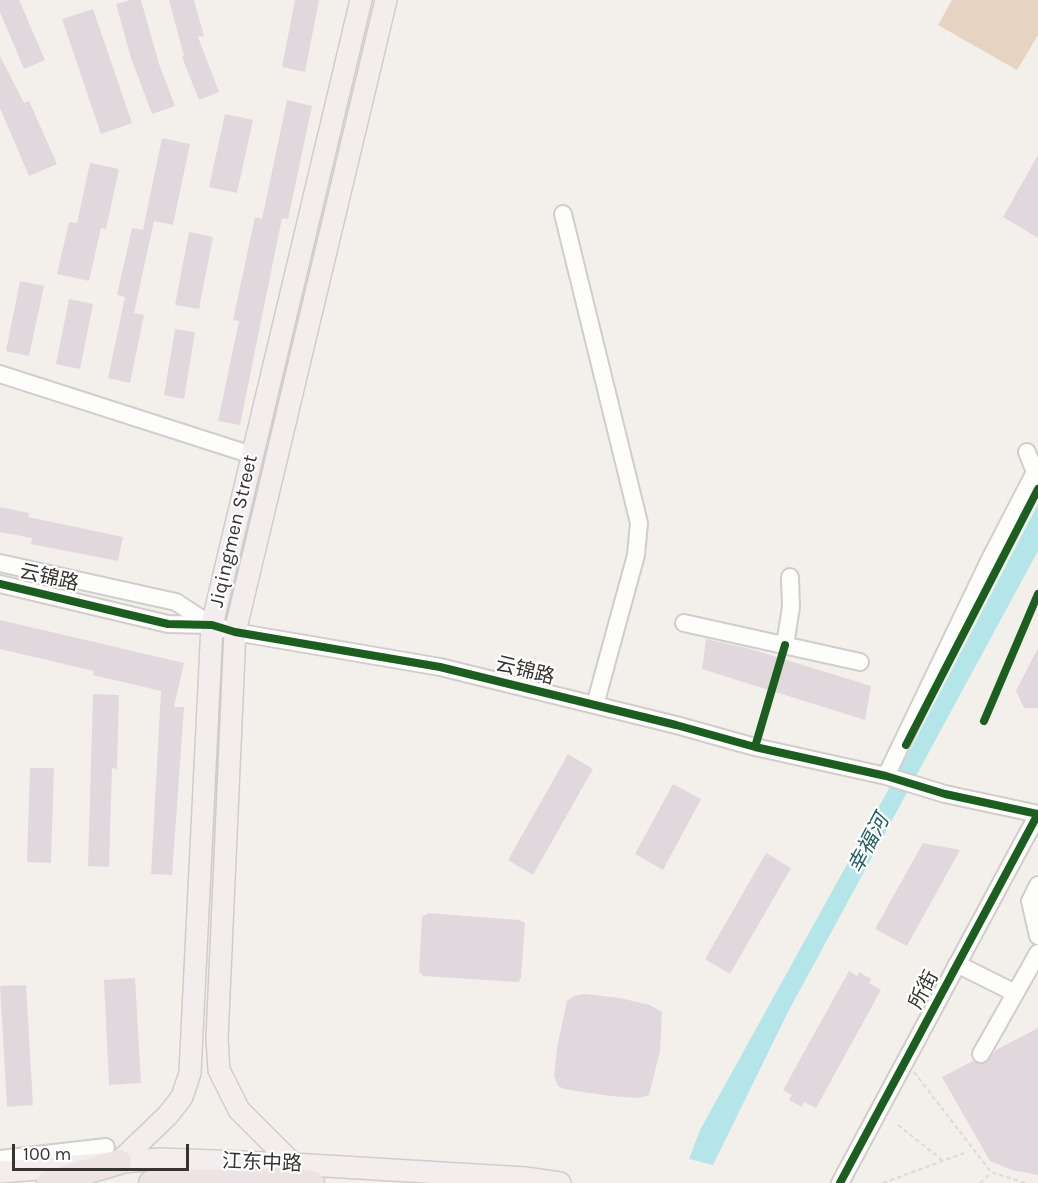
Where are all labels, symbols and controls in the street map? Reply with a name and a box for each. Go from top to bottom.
street label: Jiqingmen Street [205,452,263,610]
street label: 云锦路 [17,560,81,596]
street label: 云锦路 [493,652,557,690]
water label: 幸福河 [843,810,895,878]
street label: 所街 [904,967,944,1013]
scale bar [15,1132,192,1170]
text: 100 m [23,1143,71,1165]
street label: 江东中路 [222,1150,302,1176]

